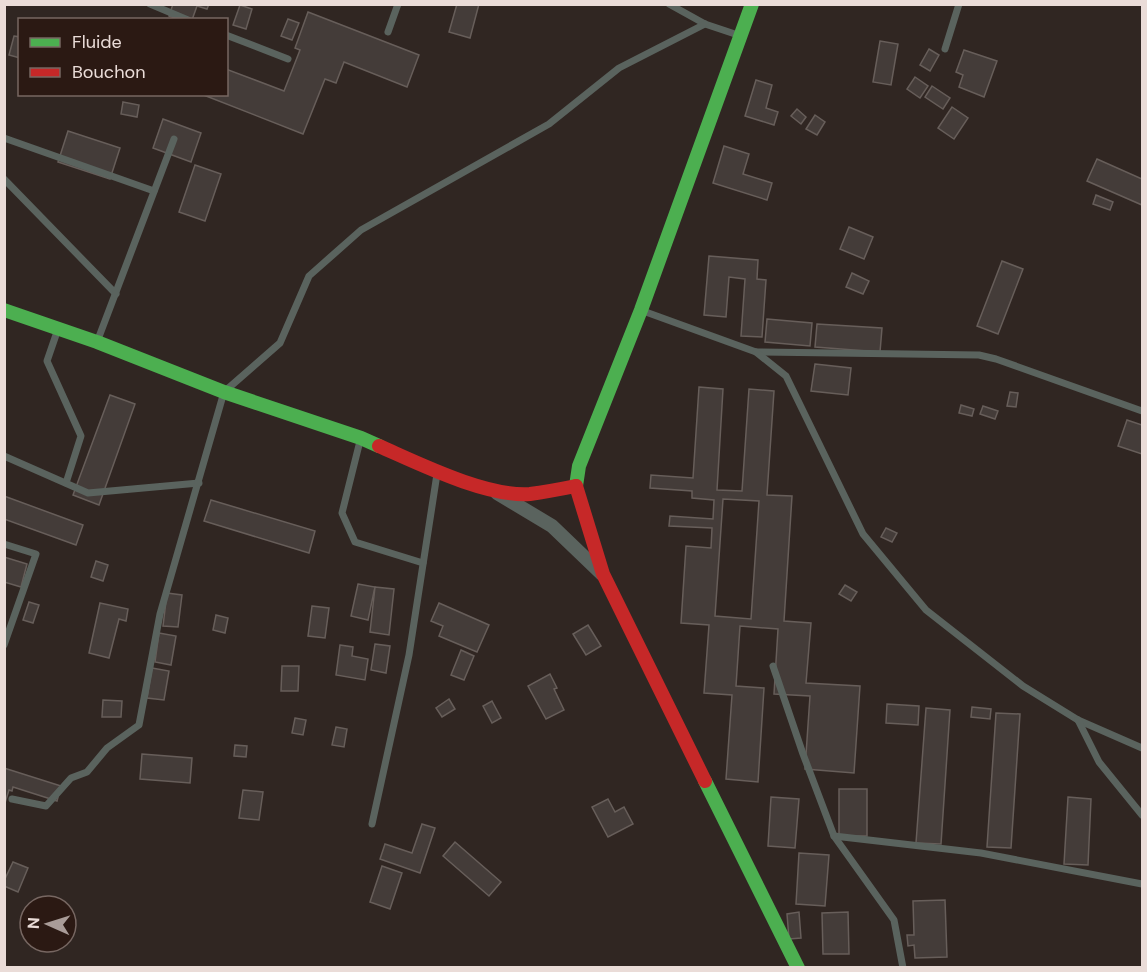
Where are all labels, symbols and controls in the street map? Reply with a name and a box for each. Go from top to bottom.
legend [18,18,228,96]
text: Fluide [72,30,122,54]
text: Bouchon [72,60,146,84]
north arrow [18,894,78,954]
text: N [23,917,44,930]

